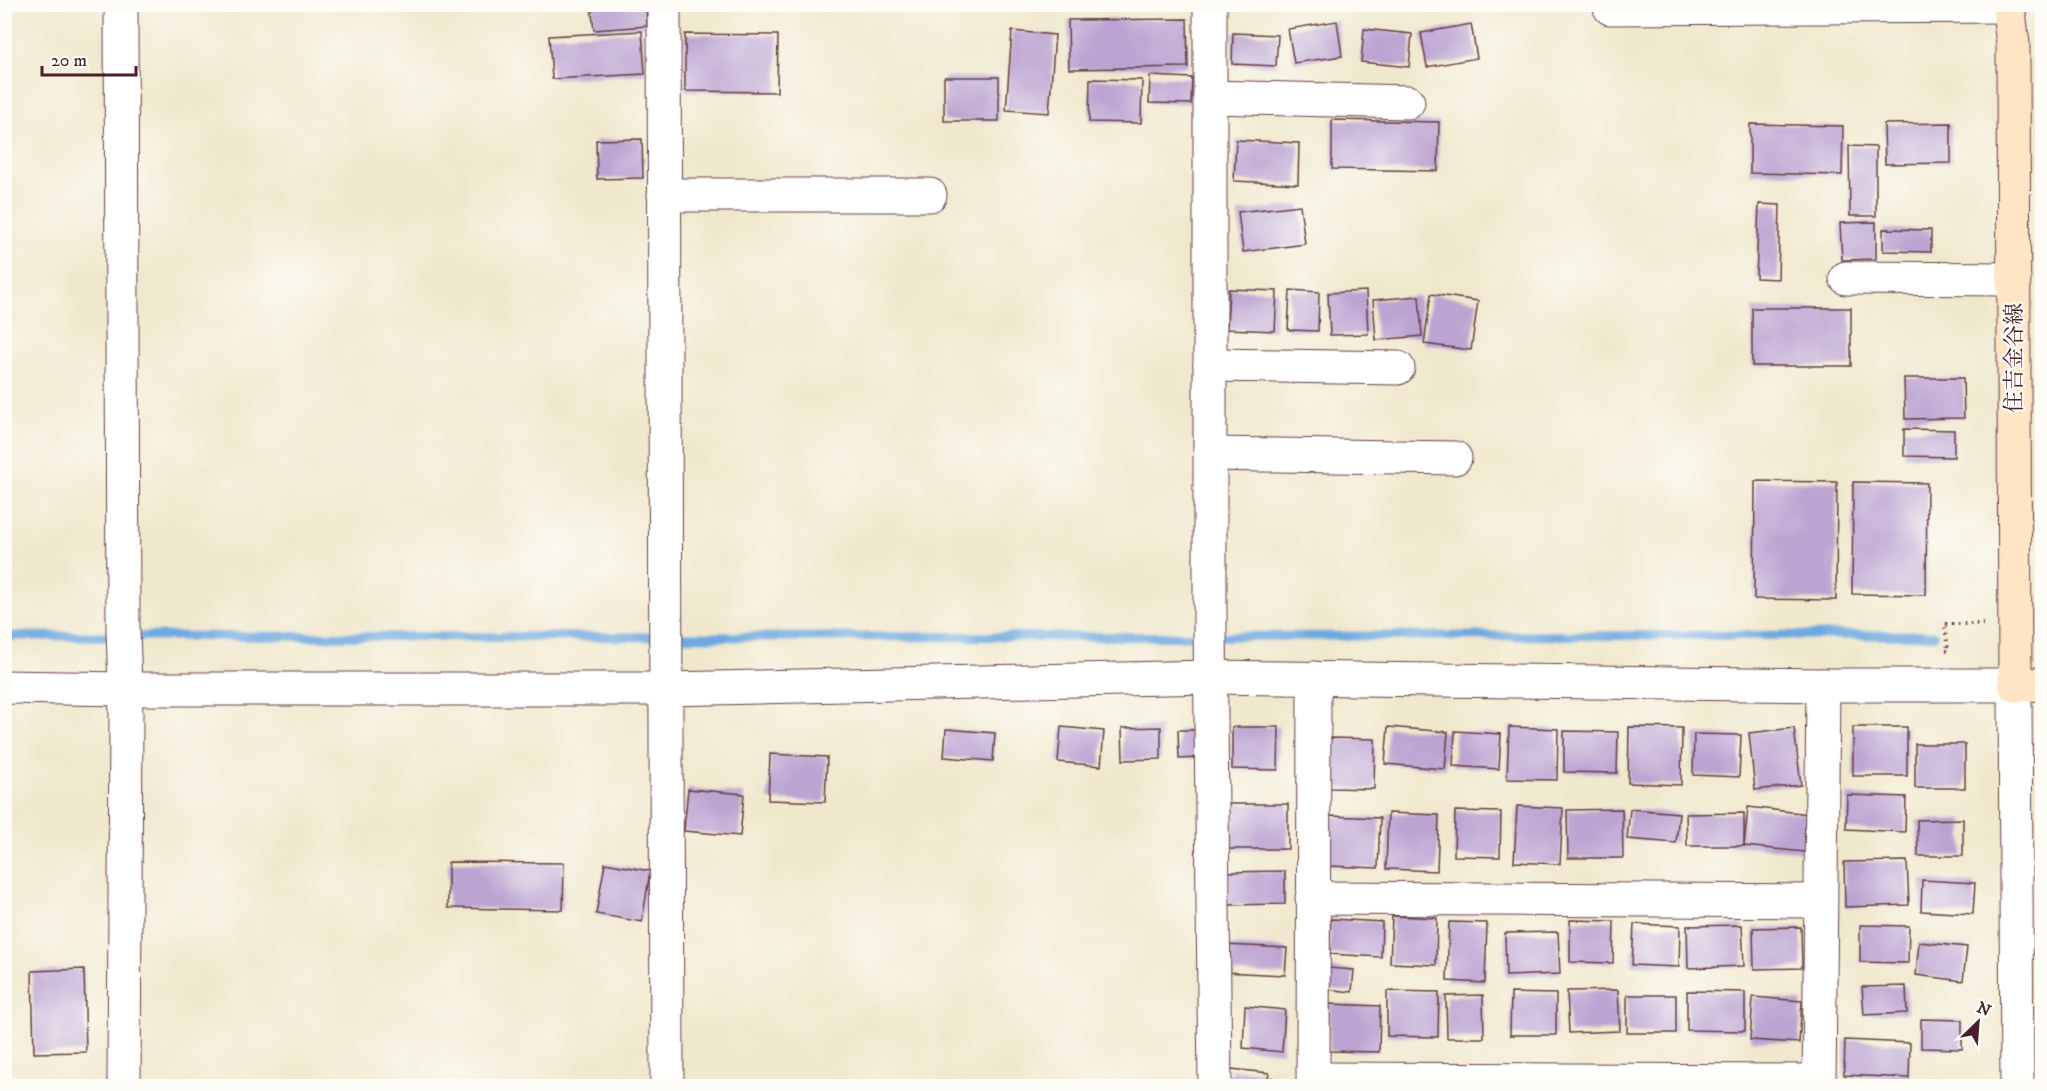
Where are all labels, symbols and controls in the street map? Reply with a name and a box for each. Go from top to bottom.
scale bar [42,39,136,77]
text: 20 m [51,50,87,72]
street label: 住吉金谷線 [2001,303,2028,413]
north arrow [1948,992,2008,1052]
text: N [1974,997,1994,1021]

